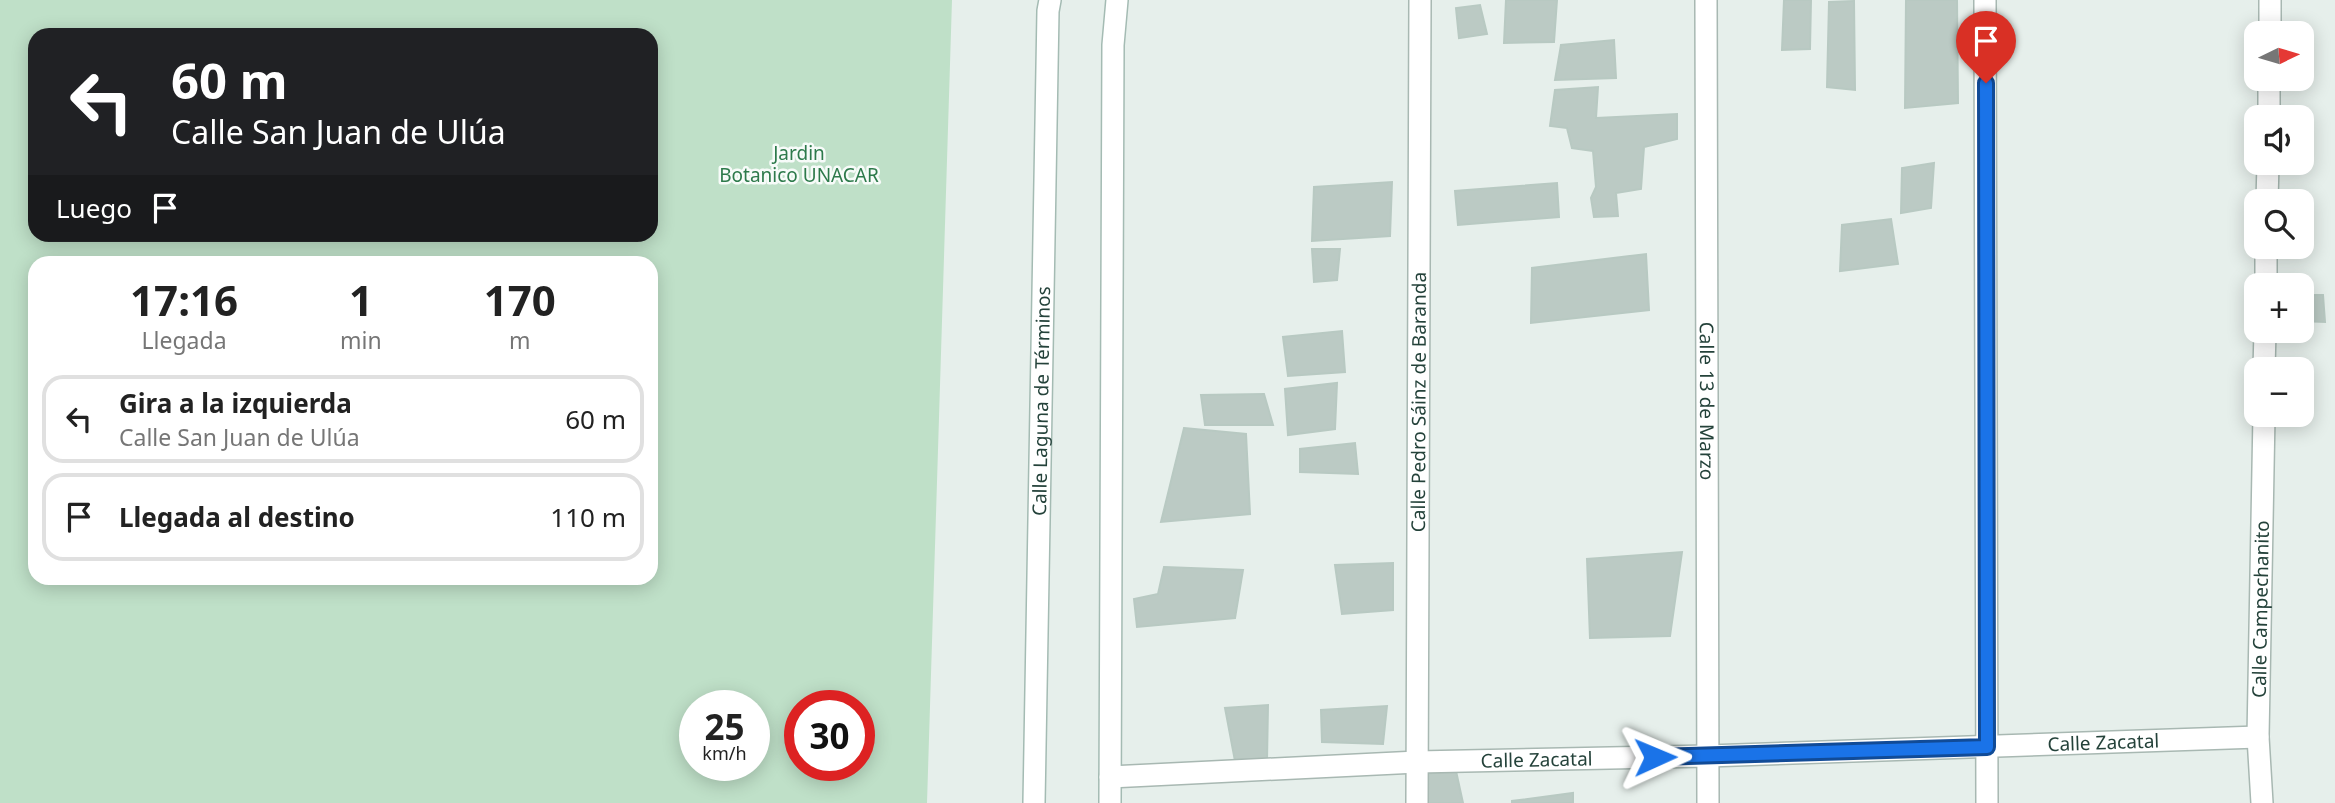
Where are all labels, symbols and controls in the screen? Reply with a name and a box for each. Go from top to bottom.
pin [1956,11,2016,83]
north arrow [2244,21,2314,91]
map controls [2244,21,2314,427]
icon: arrive [1967,22,2005,60]
text: 60 m [171,47,288,113]
icon: left [56,56,147,147]
button: sound [2244,105,2314,175]
text: Calle San Juan de Ulúa [171,110,506,153]
park label: Jardin Botanico UNACAR [719,140,879,188]
icon: arrive [146,189,184,227]
button: search [2244,189,2314,259]
text: Luego [56,190,132,226]
text: 17:16 [130,271,238,328]
text: 1 [349,271,373,328]
text: 170 [484,271,556,328]
street label: Calle Pedro Sáinz de Baranda [1405,272,1432,532]
button: + [2244,273,2314,343]
street label: Calle Laguna de Términos [1026,286,1056,516]
street label: Calle 13 de Marzo [1694,322,1720,480]
text: Llegada [142,324,227,356]
text: min [340,324,382,356]
text: m [509,324,531,356]
button: − [2244,357,2314,427]
text: Gira a la izquierda [119,385,352,421]
icon: left [60,400,98,438]
text: 60 m [565,401,626,437]
text: Calle San Juan de Ulúa [119,421,360,453]
icon: arrive [60,498,98,536]
text: Llegada al destino [119,499,355,535]
text: 110 m [550,499,626,535]
street label: Calle Campechanito [2246,520,2275,698]
speed limit sign: 30 [784,690,875,781]
text: 25 [704,703,745,750]
position arrow [1618,720,1692,794]
street label: Calle Zacatal [2047,727,2160,757]
text: km/h [702,741,747,765]
street label: Calle Zacatal [1480,745,1593,774]

